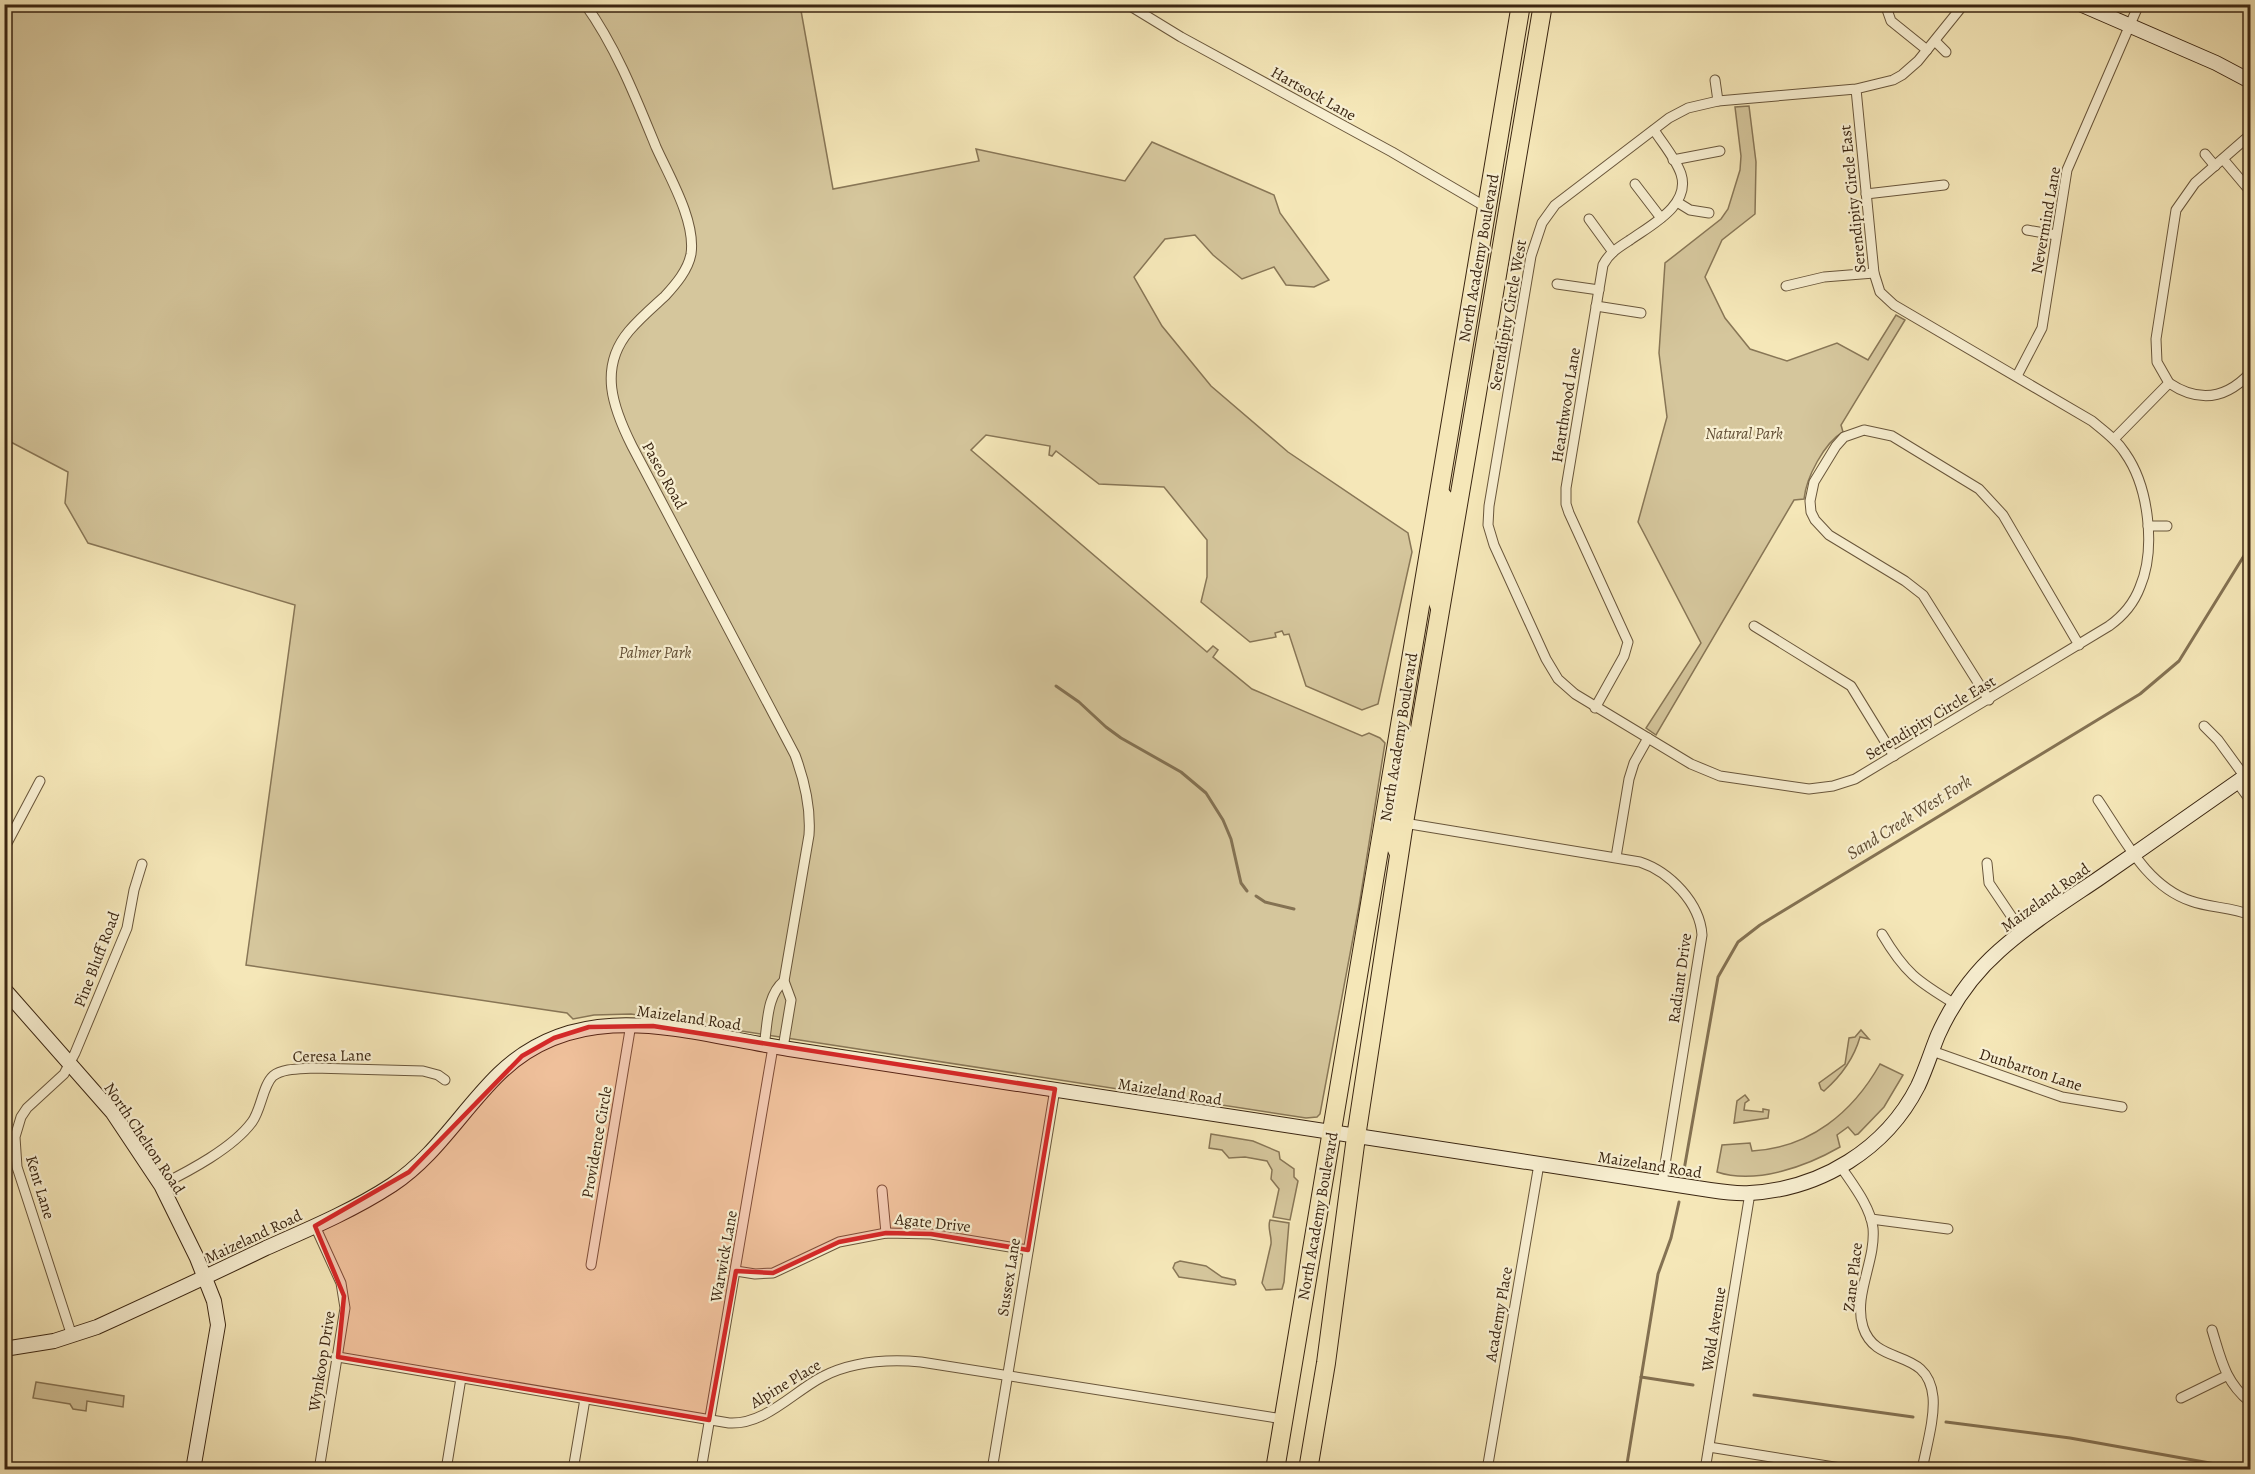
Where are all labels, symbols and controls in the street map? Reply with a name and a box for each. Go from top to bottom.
street label: Hartsock Lane [1267,61,1360,126]
street label: Serendipity Circle East [1834,124,1872,274]
street label: Nevermind Lane [2026,165,2066,275]
street label: North Academy Boulevard [1453,172,1505,344]
street label: Serendipity Circle West [1484,238,1532,392]
street label: Hearthwood Lane [1546,346,1586,464]
park label: Natural Park [1705,423,1783,445]
street label: Paseo Road [637,438,692,514]
park label: Palmer Park [619,642,691,664]
street label: North Academy Boulevard [1375,651,1423,823]
street label: Serendipity Circle East [1861,670,2000,765]
water label: Sand Creek West Fork [1842,769,1976,865]
street label: Maizeland Road [1997,858,2095,938]
street label: Pine Bluff Road [69,908,125,1010]
street label: Radiant Drive [1663,932,1697,1025]
street label: Maizeland Road [635,1000,743,1036]
street label: Dunbarton Lane [1976,1043,2085,1097]
street label: Ceresa Lane [293,1044,371,1068]
street label: Maizeland Road [1116,1073,1224,1111]
street label: North Chelton Road [99,1078,190,1199]
street label: Providence Circle [576,1084,618,1200]
street label: North Academy Boulevard [1292,1130,1344,1302]
street label: Maizeland Road [1596,1146,1704,1184]
street label: Kent Lane [20,1153,60,1222]
street label: Maizeland Road [201,1205,306,1269]
street label: Agate Drive [893,1208,972,1238]
street label: Warwick Lane [705,1209,743,1305]
street label: Sussex Lane [992,1236,1026,1318]
street label: Zane Place [1838,1241,1868,1313]
street label: Academy Place [1480,1265,1518,1364]
street label: Wold Avenue [1696,1285,1732,1374]
street label: Wynkoop Drive [303,1309,341,1414]
street label: Alpine Place [745,1354,825,1414]

